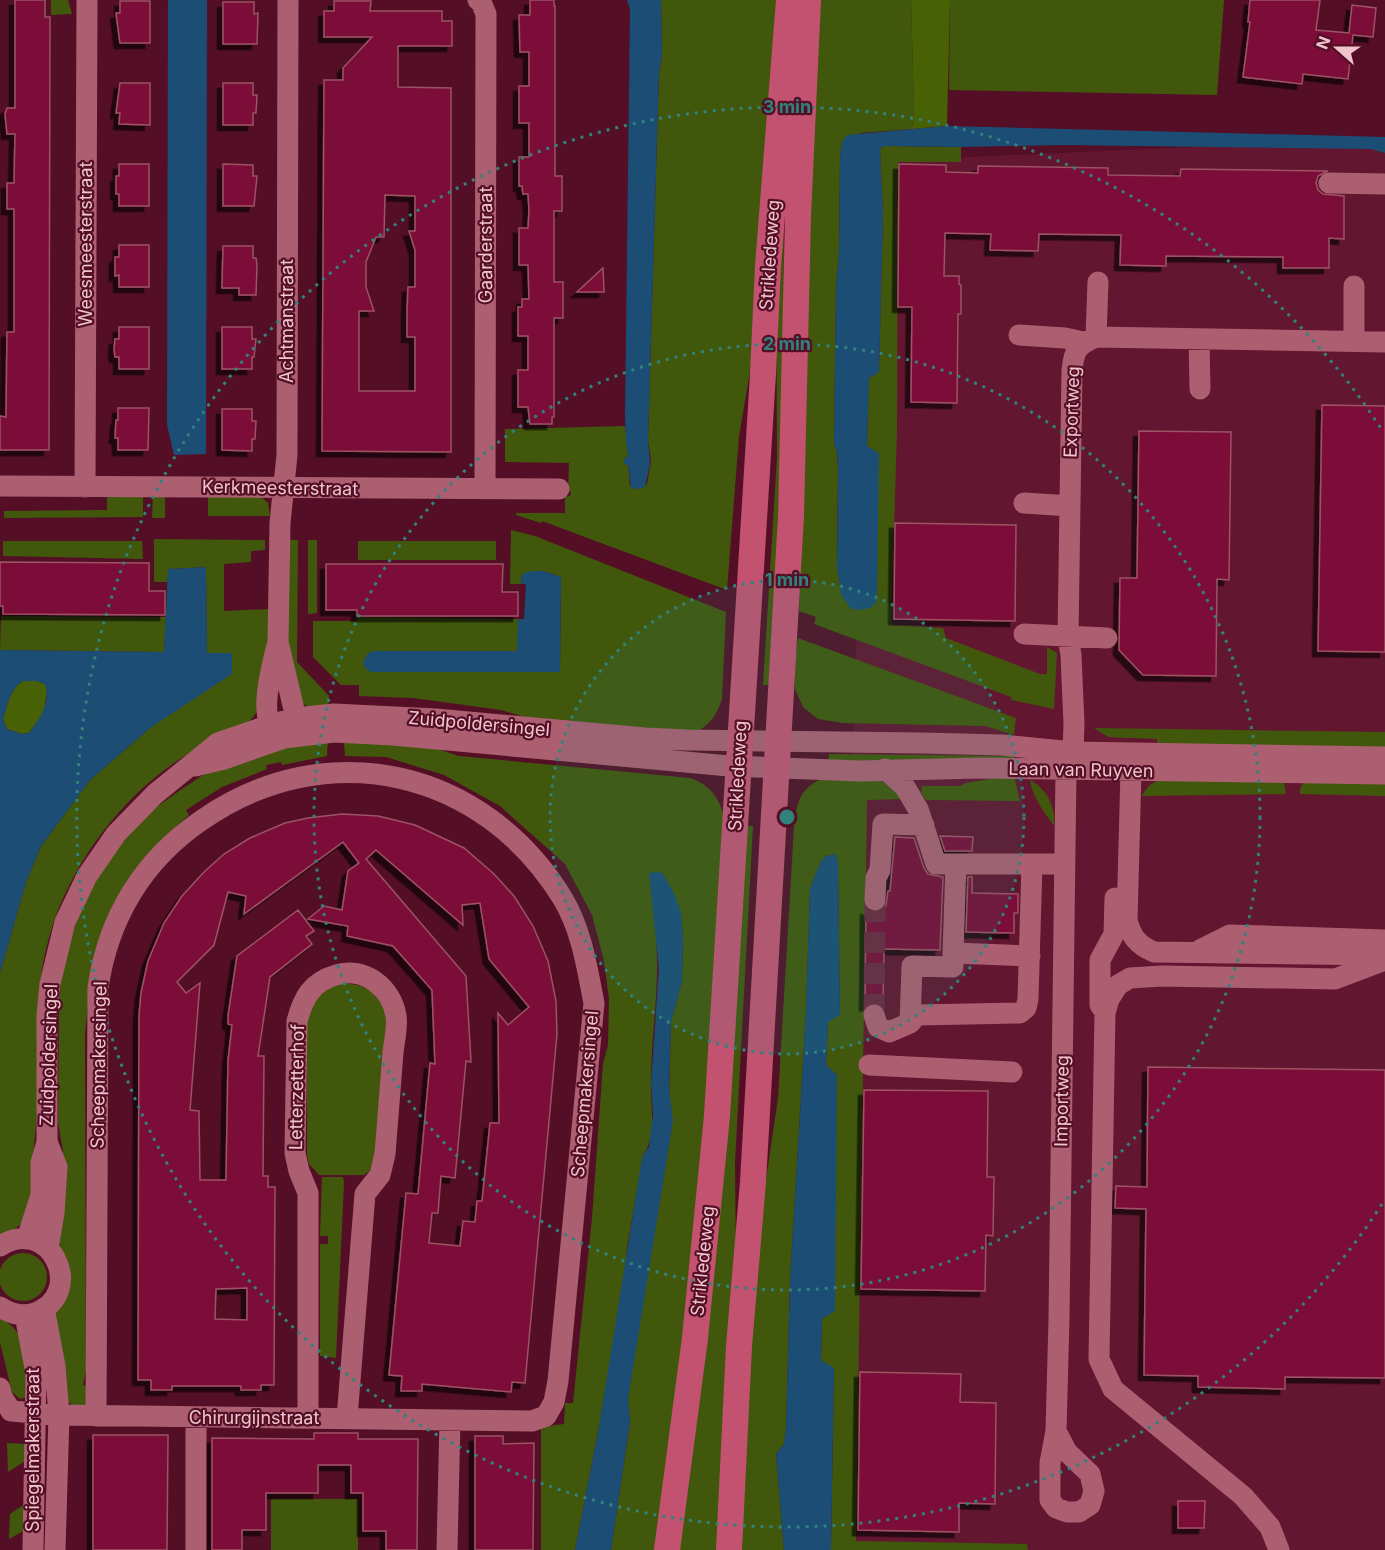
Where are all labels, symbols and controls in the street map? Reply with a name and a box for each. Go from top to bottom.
north arrow [1307,18,1367,78]
text: N [1311,33,1335,52]
text: 3 min [763,96,811,117]
street label: Weesmeesterstraat [75,161,96,326]
street label: Gaarderstraat [475,187,496,303]
street label: Strikledeweg [755,199,784,311]
street label: Achtmanstraat [276,259,297,383]
text: 2 min [763,333,811,354]
street label: Exportweg [1059,366,1084,458]
street label: Kerkmeesterstraat [202,476,358,499]
text: 1 min [765,569,809,590]
street label: Zuidpoldersingel [407,707,551,740]
street label: Strikledeweg [724,720,751,832]
street label: Laan van Ruyven [1008,758,1154,781]
centre of rings [777,807,797,827]
street label: Scheepmakersingel [87,981,110,1149]
street label: Zuidpoldersingel [36,984,61,1126]
street label: Scheepmakersingel [567,1010,602,1178]
street label: Letterzetterhof [285,1023,308,1150]
street label: Importweg [1050,1055,1073,1147]
street label: Strikledeweg [686,1205,719,1317]
street label: Spiegelmakerstraat [22,1368,43,1532]
street label: Chirurgijnstraat [189,1407,319,1428]

